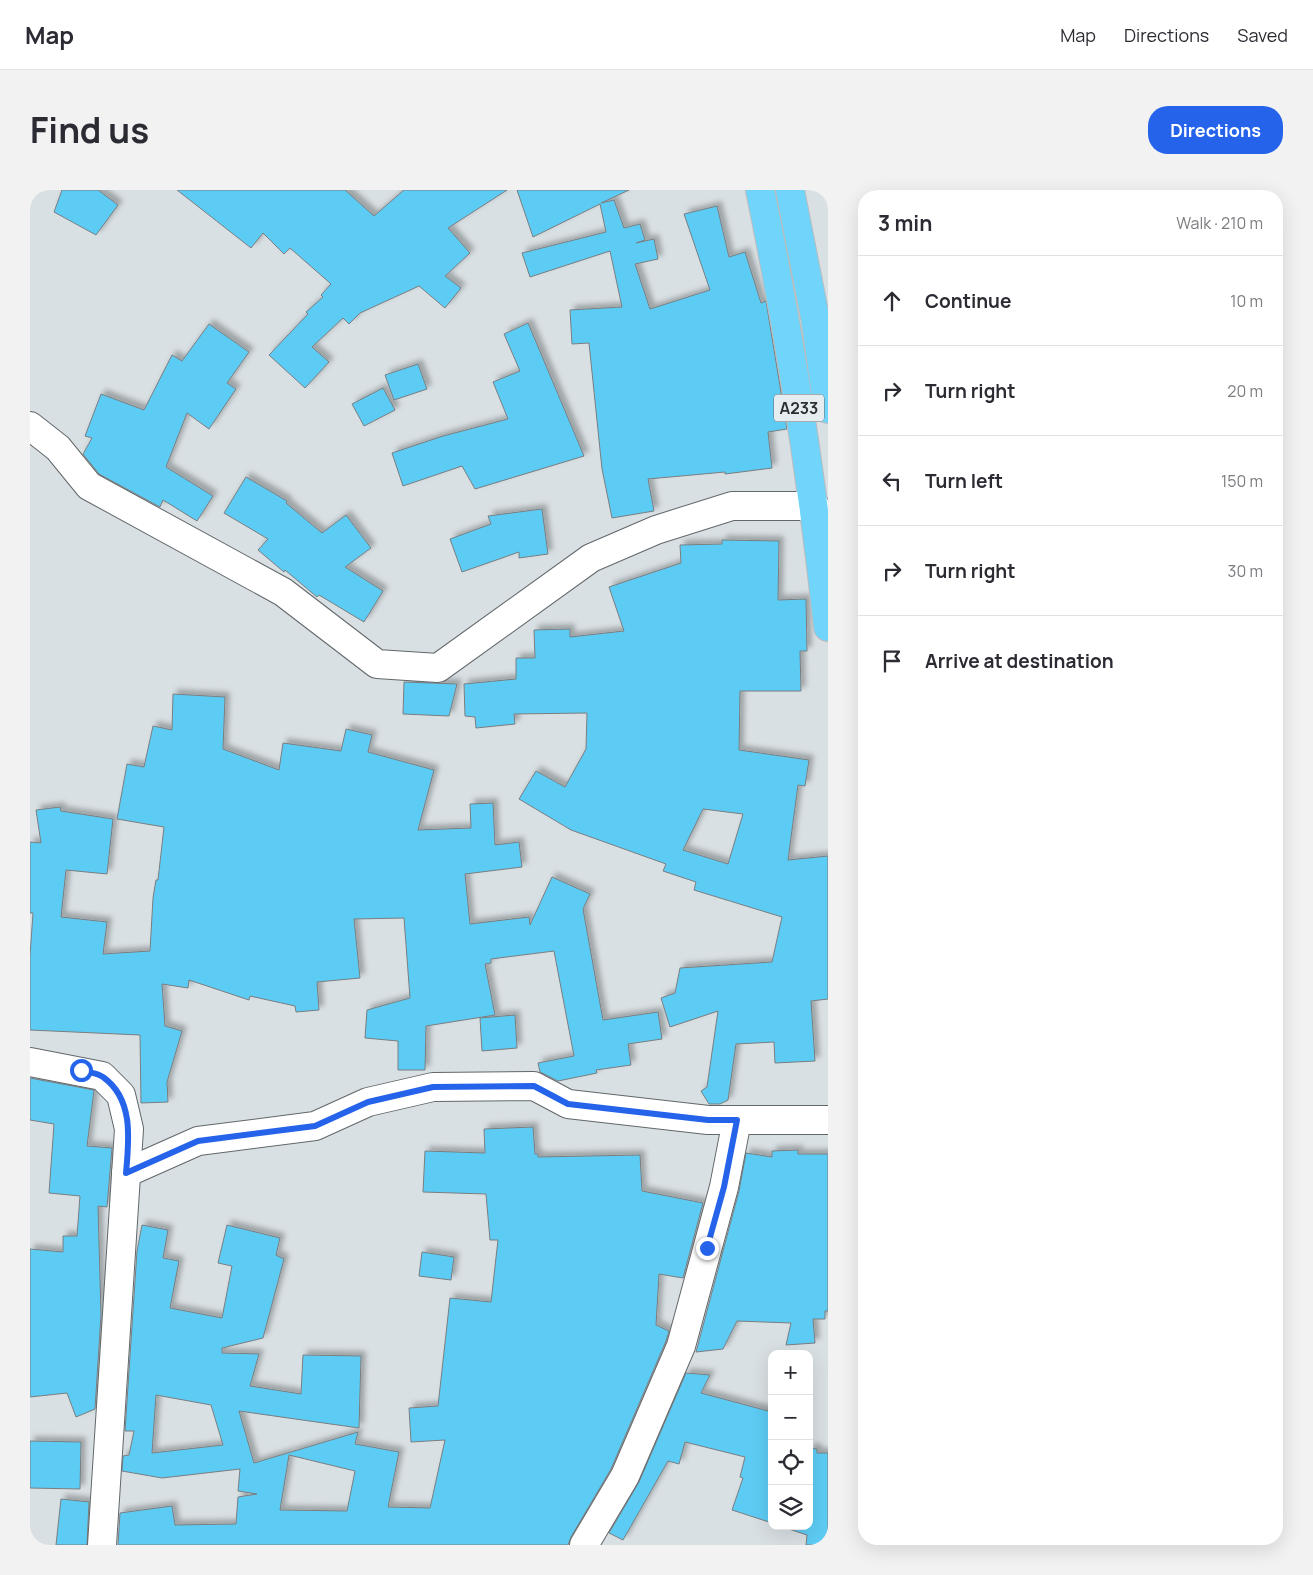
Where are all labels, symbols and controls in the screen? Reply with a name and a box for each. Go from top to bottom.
text: Map [25,18,74,51]
text: Map [1060,23,1096,47]
text: Directions [1124,23,1209,47]
text: Saved [1237,23,1288,47]
text: Find us [30,106,149,154]
button: Directions [1148,106,1283,154]
text: 3 min [878,209,932,237]
text: Walk · 210 m [1176,212,1263,234]
icon: ahead [878,287,906,315]
text: Continue [925,288,1011,314]
text: 10 m [1230,290,1263,312]
icon: right [878,377,906,405]
text: Turn right [925,378,1015,404]
text: 20 m [1227,380,1263,402]
road number: A233 [774,394,824,422]
icon: left [878,467,906,495]
text: Turn left [925,468,1003,494]
text: 150 m [1221,470,1263,492]
icon: right [878,557,906,585]
text: Turn right [925,558,1015,584]
text: 30 m [1228,560,1263,582]
icon: arrive [878,647,906,675]
text: Arrive at destination [925,648,1114,674]
route start [70,1059,93,1082]
route end [696,1237,719,1260]
map controls [768,1350,813,1530]
button: + [768,1350,813,1395]
button: − [768,1395,813,1440]
button: locate [768,1440,813,1485]
button: layers [768,1485,813,1530]

